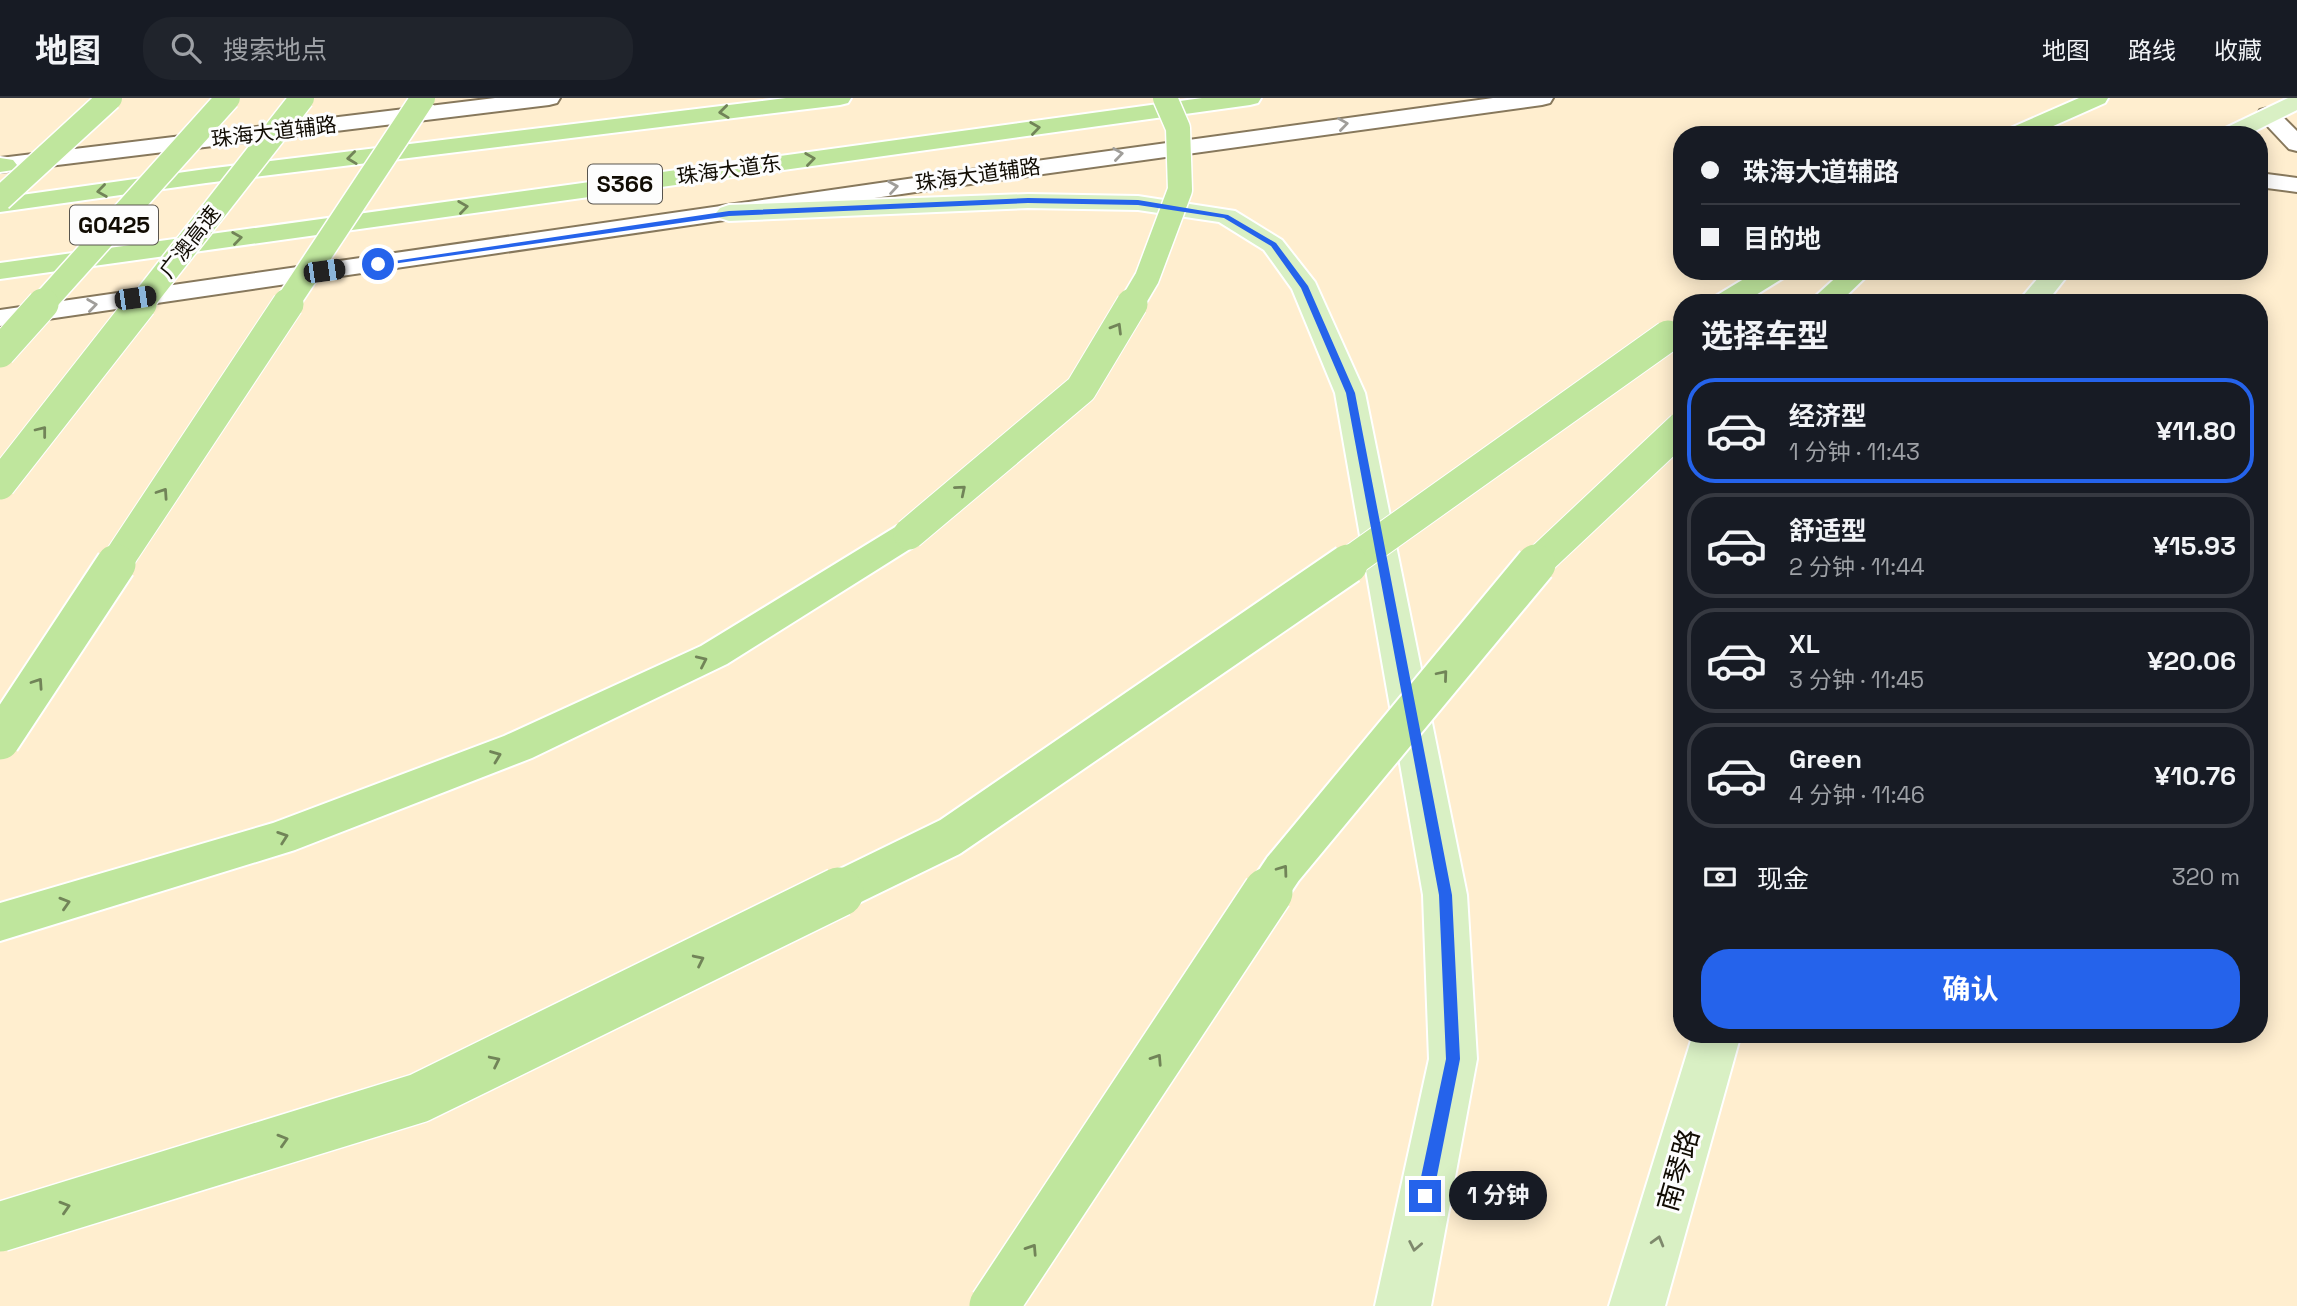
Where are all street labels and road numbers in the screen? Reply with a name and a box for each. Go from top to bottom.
street label: 珠海大道辅路 [210,110,338,153]
street label: 珠海大道东 [675,149,783,190]
street label: 珠海大道辅路 [914,152,1042,197]
road number: S366 [588,164,662,204]
street label: 广澳高速 [153,200,226,283]
road number: G0425 [70,206,158,244]
street label: 南琴路 [1649,1125,1707,1215]

